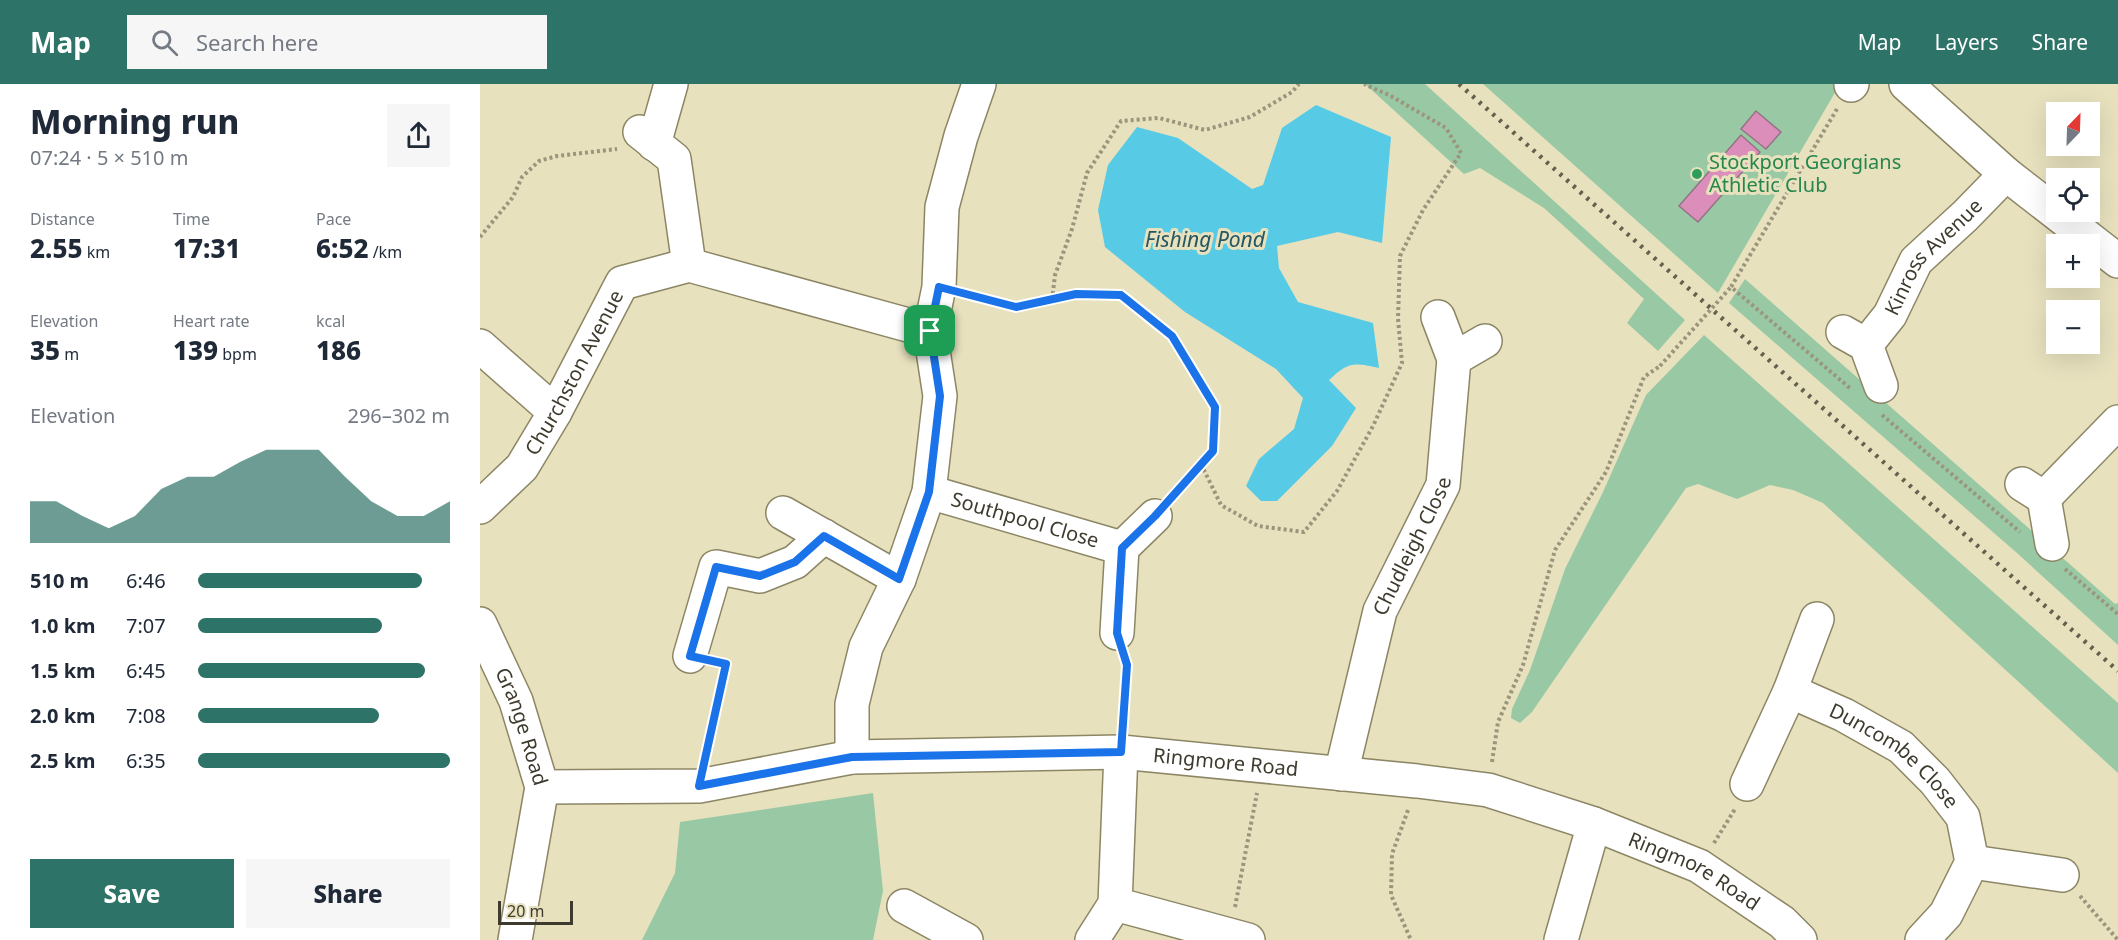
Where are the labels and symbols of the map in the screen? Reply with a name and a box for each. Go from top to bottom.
north arrow [2046,102,2100,156]
place label: Stockport Georgians Athletic Club [1709,148,1901,198]
marker: Stockport Georgians Athletic Club [1690,167,1704,181]
street label: Kinross Avenue [1878,192,1988,319]
water label: Fishing Pond [1145,225,1266,253]
street label: Churchston Avenue [518,285,629,460]
pin [904,305,955,356]
street label: Chudleigh Close [1366,476,1457,620]
street label: Southpool Close [948,485,1102,554]
street label: Grange Road [489,663,555,788]
street label: Duncombe Close [1825,696,1965,814]
street label: Ringmore Road [1152,741,1300,782]
street label: Ringmore Road [1625,825,1765,916]
scale bar [498,898,573,926]

